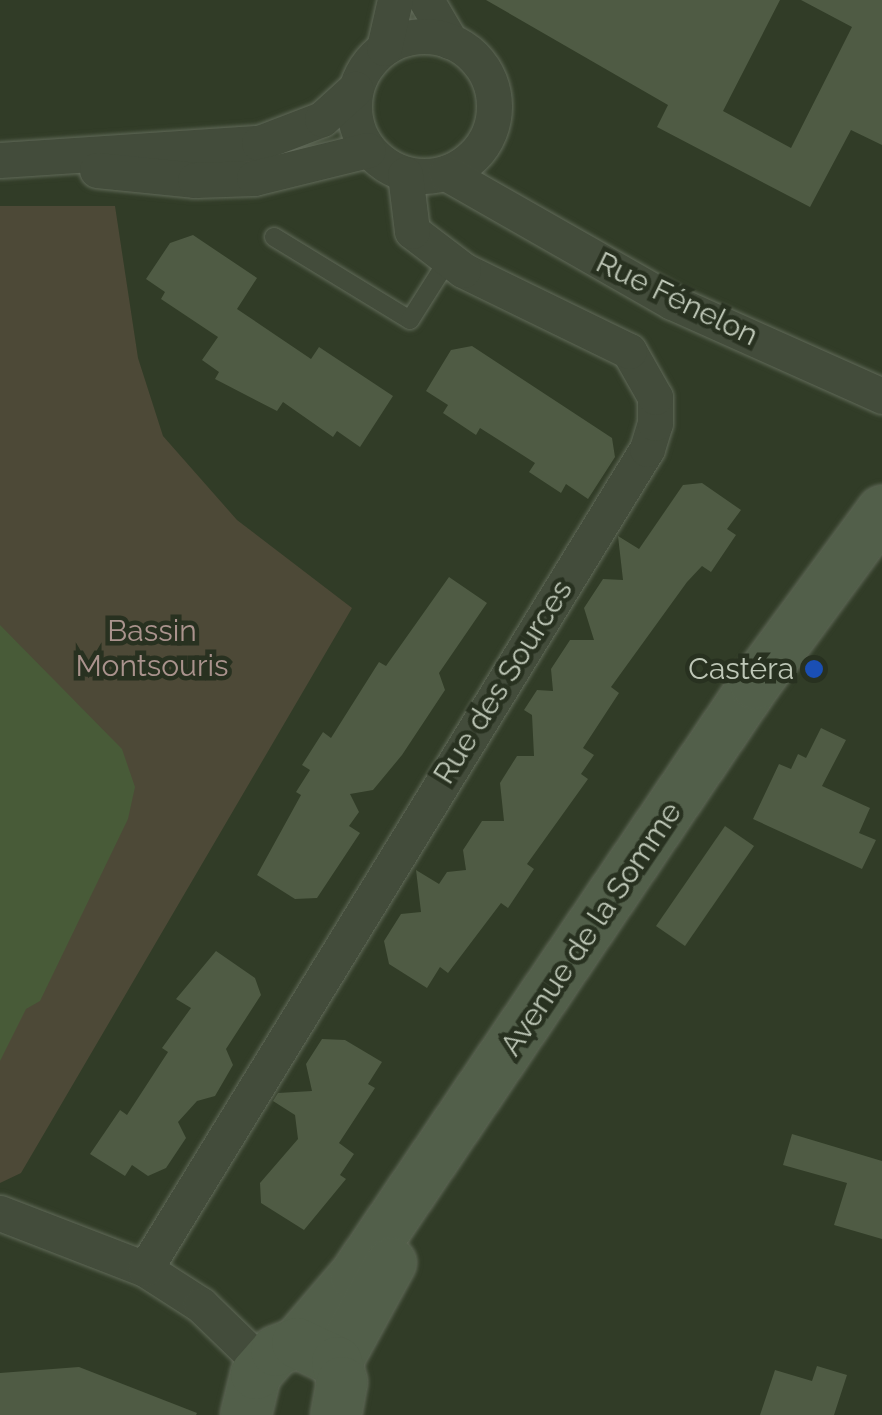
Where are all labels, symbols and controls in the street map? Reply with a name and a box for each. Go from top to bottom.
street label: Rue Fénelon [590,244,764,354]
street label: Rue des Sources [426,574,580,790]
park label: Bassin Montsouris [75,613,229,684]
place label: Castéra [688,651,794,687]
marker: Castéra [803,658,825,680]
street label: Avenue de la Somme [493,795,689,1063]

